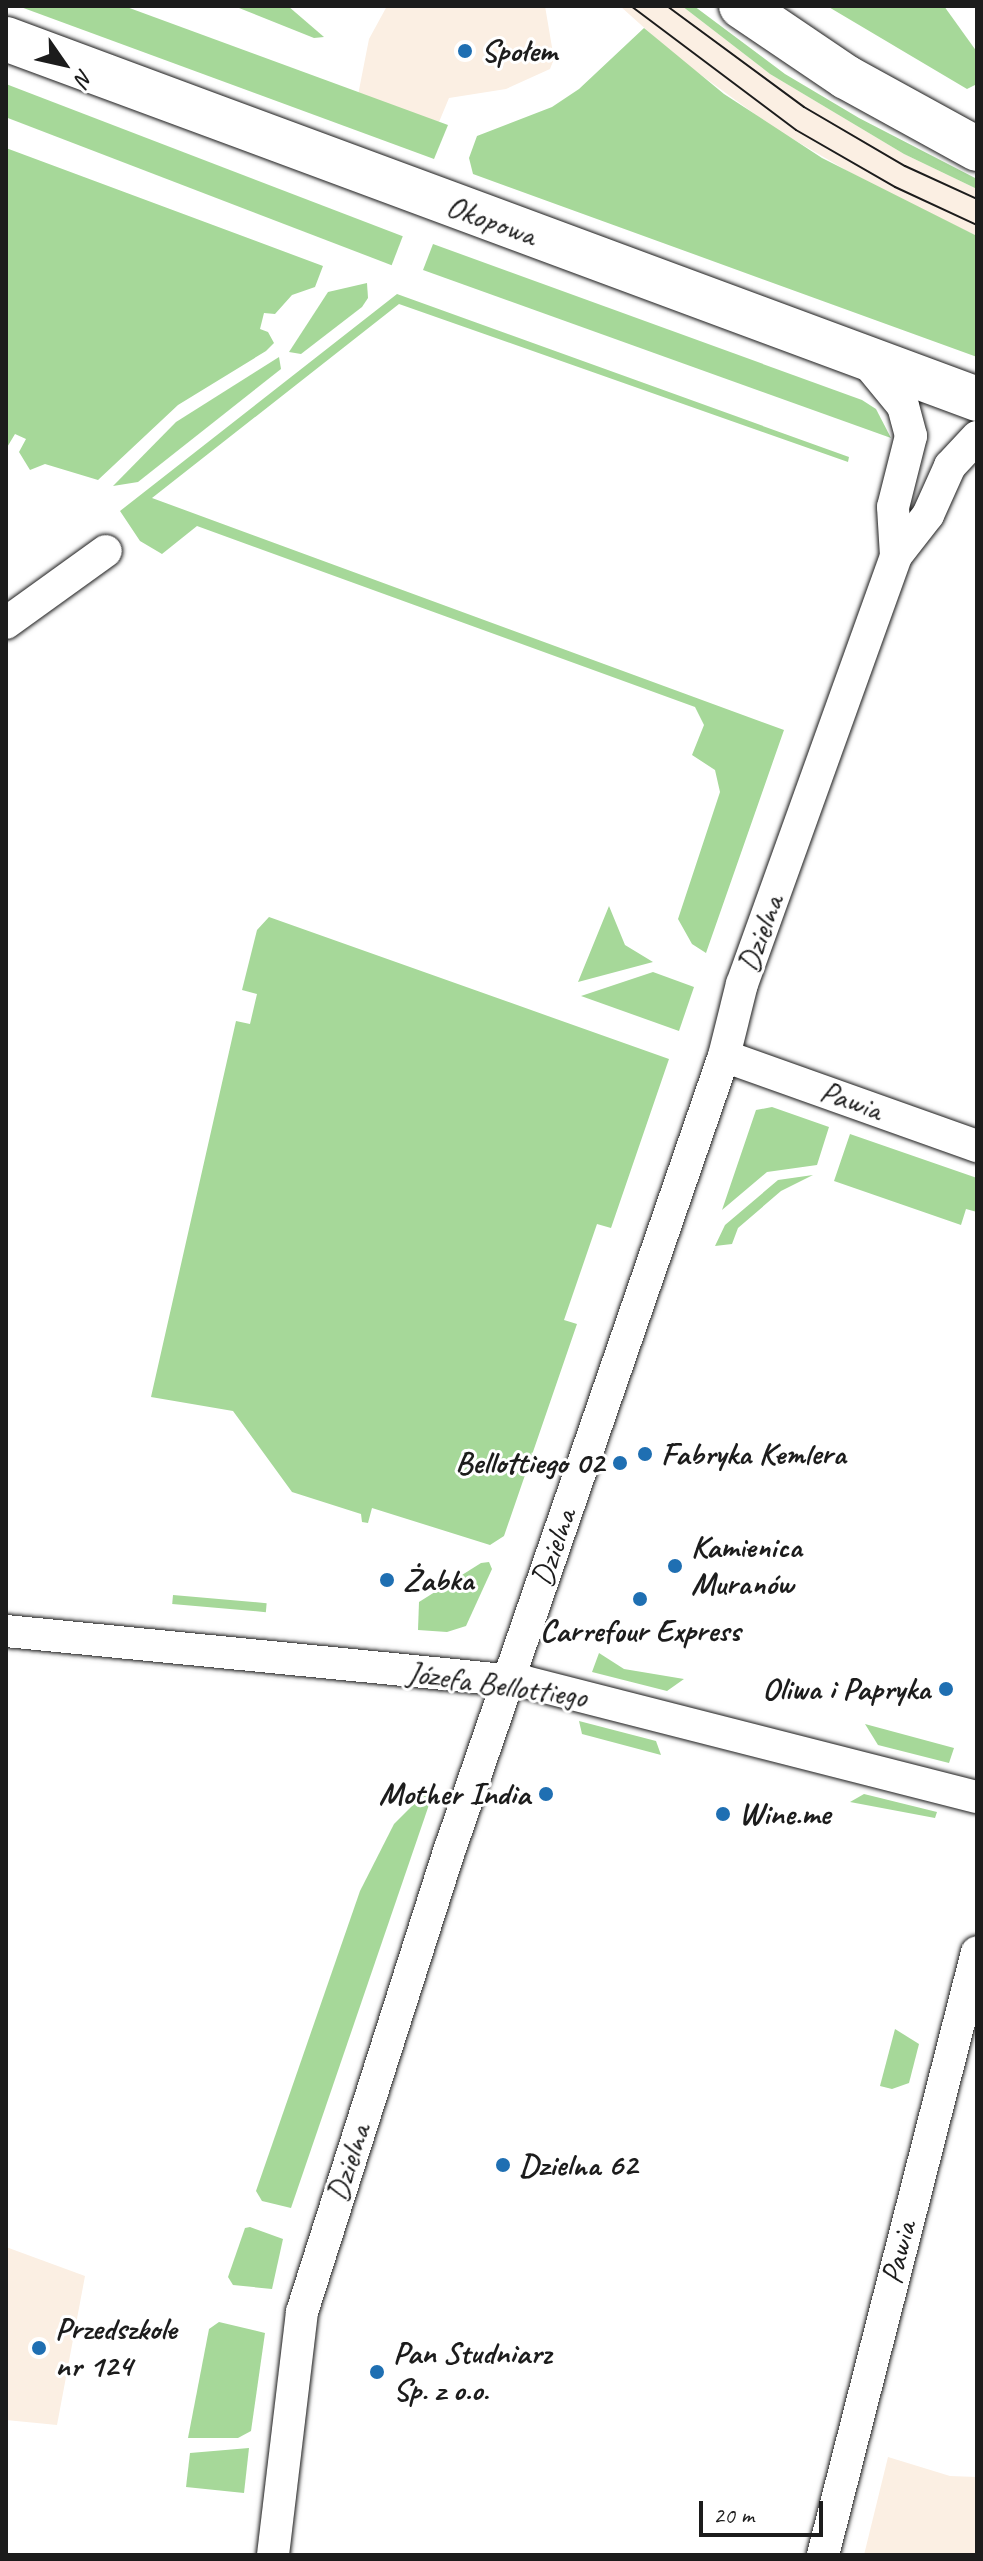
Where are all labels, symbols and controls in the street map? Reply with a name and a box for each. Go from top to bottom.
north arrow [24,24,104,104]
place label: Społem [481,32,557,70]
marker: Społem [456,42,474,60]
text: N [68,64,99,91]
street label: Okopowa [441,187,541,255]
street label: Dzielna [729,890,793,978]
street label: Pawia [815,1072,887,1130]
place label: Fabryka Kemlera [661,1435,844,1473]
place label: Bellottiego 02 [455,1444,604,1482]
marker: Fabryka Kemlera [636,1445,654,1463]
marker: Bellottiego 02 [611,1454,629,1472]
street label: Dzielna [523,1504,585,1592]
place label: Kamienica Muranów [691,1529,802,1604]
marker: Kamienica Muranów [666,1557,684,1575]
place label: Żabka [403,1561,473,1599]
marker: Żabka [378,1571,396,1589]
marker: Carrefour Express [631,1590,649,1608]
place label: Carrefour Express [540,1612,740,1650]
street label: Józefa Bellottiego [405,1653,589,1717]
place label: Oliwa i Papryka [762,1670,930,1708]
marker: Oliwa i Papryka [937,1680,955,1698]
place label: Mother India [380,1775,530,1813]
marker: Mother India [537,1785,555,1803]
place label: Wine.me [739,1795,830,1833]
marker: Wine.me [714,1805,732,1823]
street label: Dzielna [319,2119,379,2207]
place label: Dzielna 62 [519,2146,637,2184]
marker: Dzielna 62 [494,2156,512,2174]
street label: Pawia [873,2218,925,2288]
place label: Przedszkole nr 124 [55,2311,176,2386]
place label: Pan Studniarz Sp. z o.o. [393,2335,551,2410]
marker: Przedszkole nr 124 [30,2339,48,2357]
marker: Pan Studniarz Sp. z o.o. [368,2363,386,2381]
scale bar [703,2485,827,2535]
text: 20 m [713,2500,754,2530]

